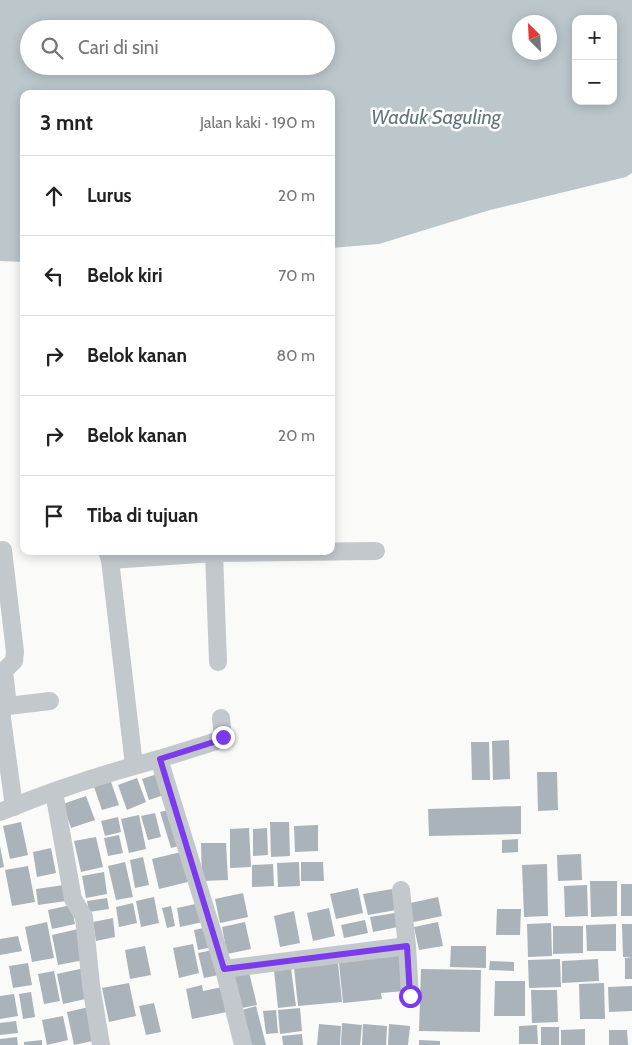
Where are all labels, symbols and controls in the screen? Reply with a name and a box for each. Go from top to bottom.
north arrow [512,15,557,60]
map controls [572,15,617,105]
button: + [572,15,617,60]
search box [20,20,335,75]
icon: search [38,34,66,62]
text: Cari di sini [78,36,159,59]
button: − [572,60,617,105]
water label: Waduk Saguling [371,105,502,129]
text: 3 mnt [40,110,93,135]
text: Jalan kaki · 190 m [200,113,315,132]
icon: ahead [40,182,68,210]
text: Lurus [87,184,132,207]
text: 20 m [278,186,315,205]
icon: left [40,262,68,290]
text: Belok kiri [87,264,163,287]
text: 70 m [278,266,315,285]
icon: right [40,342,68,370]
text: Belok kanan [87,344,187,367]
text: 80 m [277,346,315,365]
icon: right [40,422,68,450]
text: Belok kanan [87,424,187,447]
text: 20 m [278,426,315,445]
icon: arrive [40,502,68,530]
text: Tiba di tujuan [87,504,198,527]
route end [212,726,235,749]
route start [399,985,422,1008]

